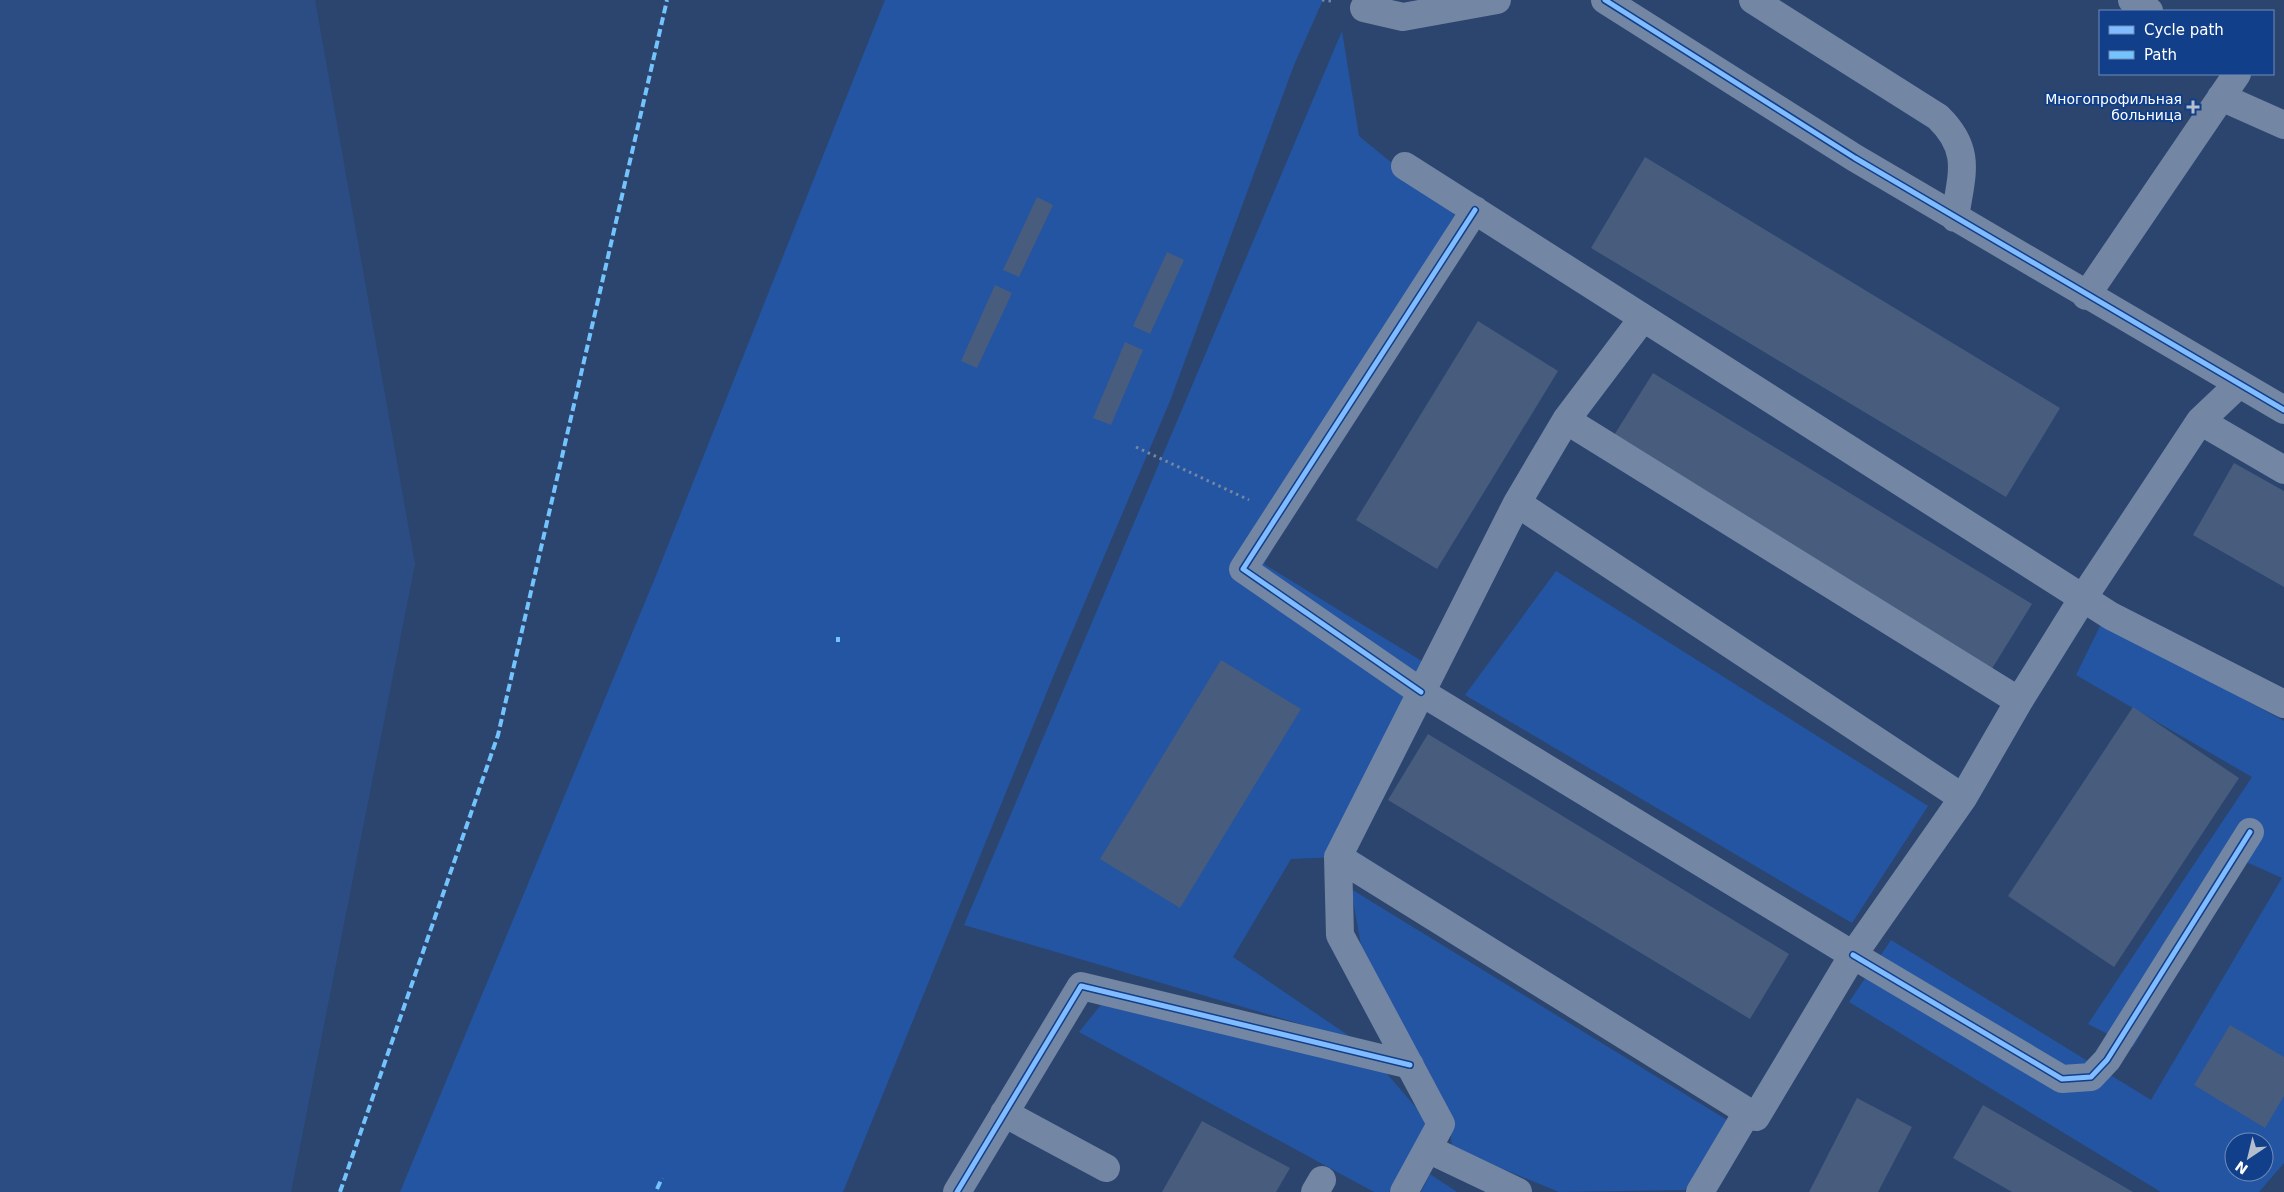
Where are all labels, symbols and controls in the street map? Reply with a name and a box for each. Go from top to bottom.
legend [2099,10,2274,75]
text: Cycle path [2144,21,2224,39]
text: Path [2144,46,2177,64]
place label: Многопрофильная больница [2045,91,2182,123]
marker: Многопрофильная больница [2186,100,2200,114]
north arrow [2224,1132,2274,1182]
text: N [2232,1158,2251,1178]

